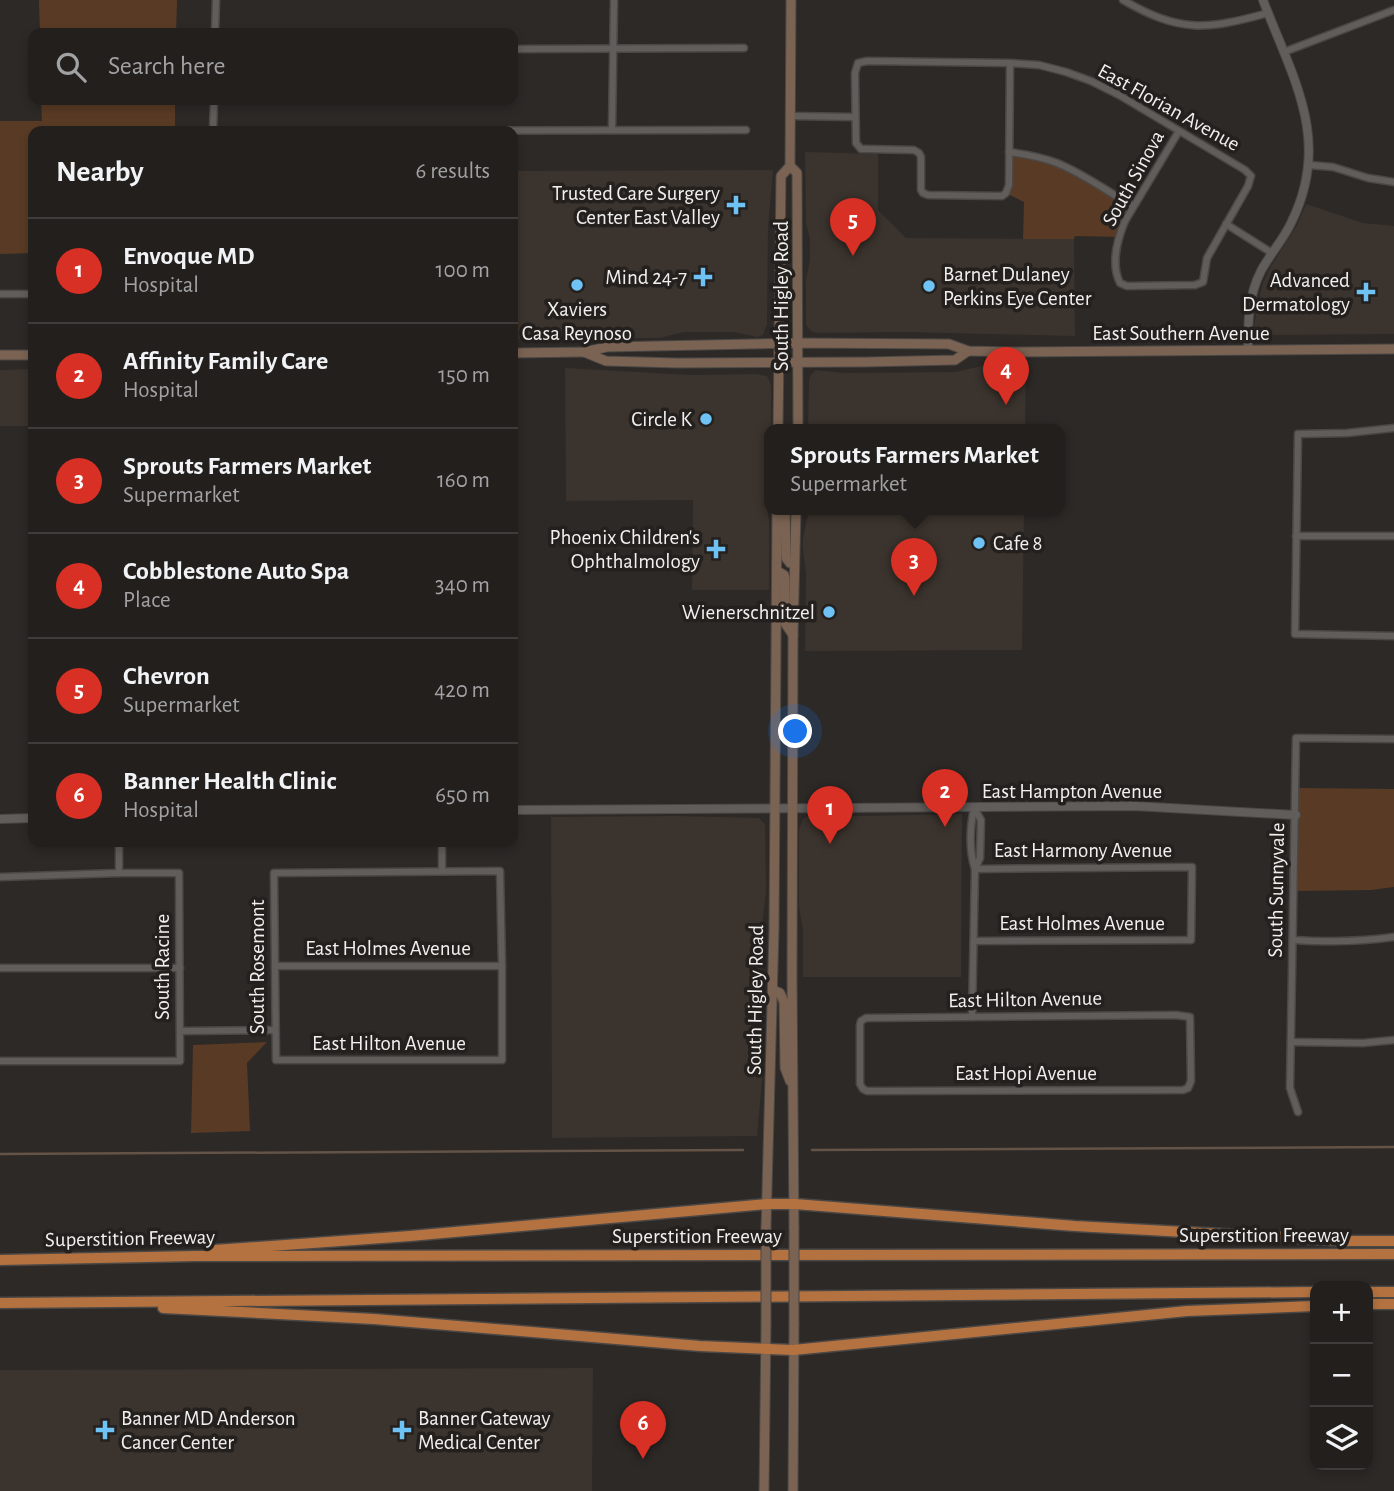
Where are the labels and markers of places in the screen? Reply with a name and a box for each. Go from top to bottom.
place label: Trusted Care Surgery Center East Valley [552,183,720,228]
marker: Trusted Care Surgery Center East Valley [726,195,746,215]
pin: 5 [830,198,876,256]
place label: Barnet Dulaney Perkins Eye Center [943,264,1092,309]
place label: Mind 24-7 [605,267,687,288]
marker: Mind 24-7 [693,267,713,287]
place label: Advanced Dermatology [1242,270,1350,315]
marker: Xaviers Casa Reynoso [569,277,585,293]
marker: Barnet Dulaney Perkins Eye Center [921,278,937,294]
marker: Advanced Dermatology [1356,282,1376,302]
place label: Xaviers Casa Reynoso [522,299,632,344]
pin: 4 [983,347,1029,405]
place label: Circle K [631,409,693,430]
marker: Circle K [698,411,714,427]
place label: Phoenix Children's Ophthalmology [549,527,700,572]
place label: Cafe 8 [993,533,1043,554]
marker: Cafe 8 [971,535,987,551]
pin: 3 [891,538,937,596]
marker: Phoenix Children's Ophthalmology [706,539,726,559]
place label: Wienerschnitzel [682,602,815,623]
marker: Wienerschnitzel [821,604,837,620]
pin: 2 [922,769,968,827]
pin: 1 [807,786,853,844]
pin: 6 [620,1401,666,1459]
place label: Banner MD Anderson Cancer Center [121,1408,296,1453]
place label: Banner Gateway Medical Center [418,1408,551,1453]
marker: Banner MD Anderson Cancer Center [95,1420,115,1440]
marker: Banner Gateway Medical Center [392,1420,412,1440]

